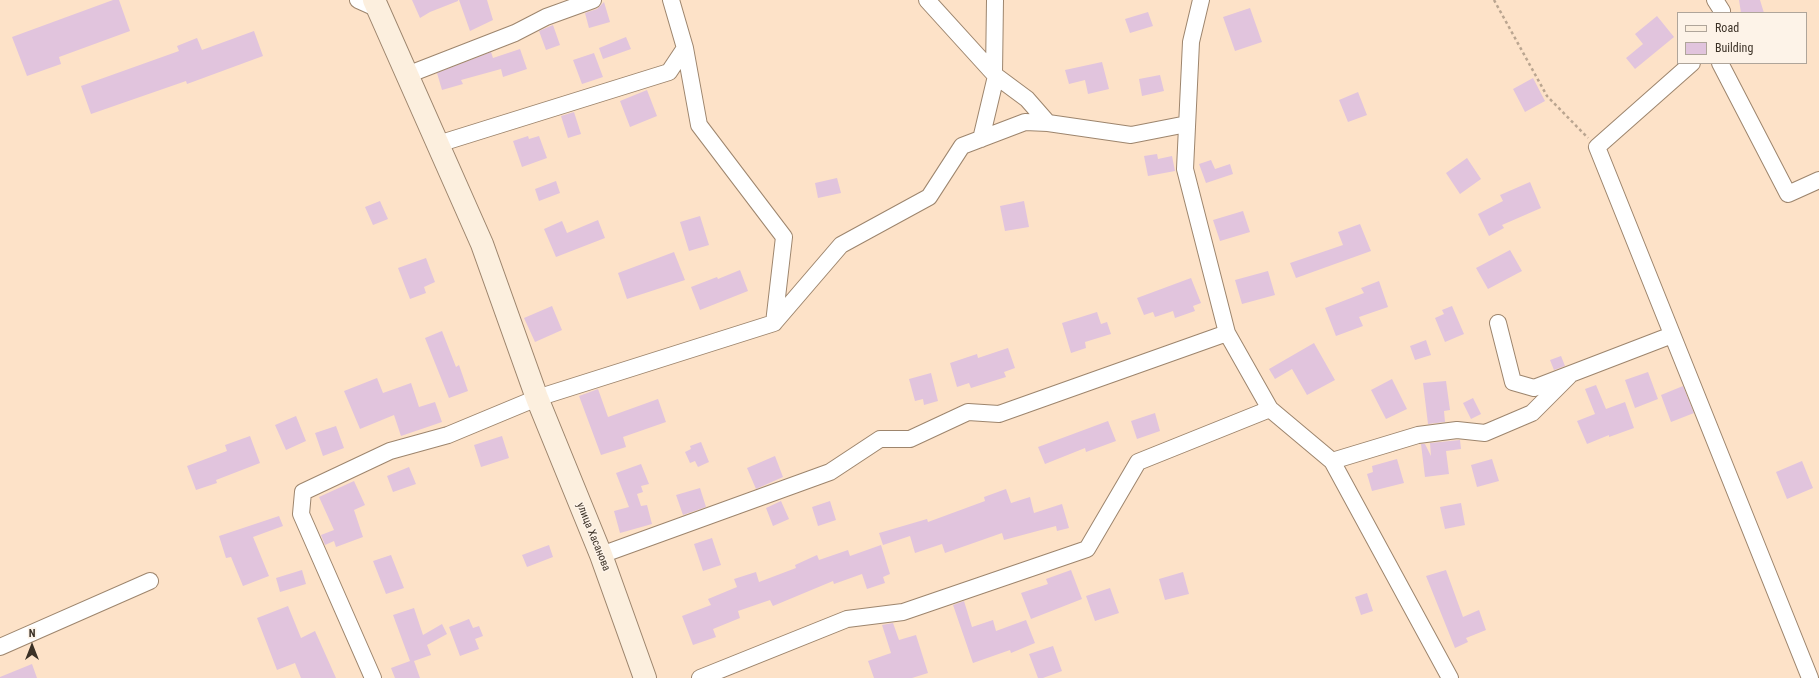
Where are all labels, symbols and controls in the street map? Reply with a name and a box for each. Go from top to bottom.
legend [1677,12,1807,64]
text: Road [1715,21,1739,35]
text: Building [1715,41,1753,55]
street label: улица Хасанова [573,501,613,573]
north arrow [12,626,52,666]
text: N [29,627,35,640]

